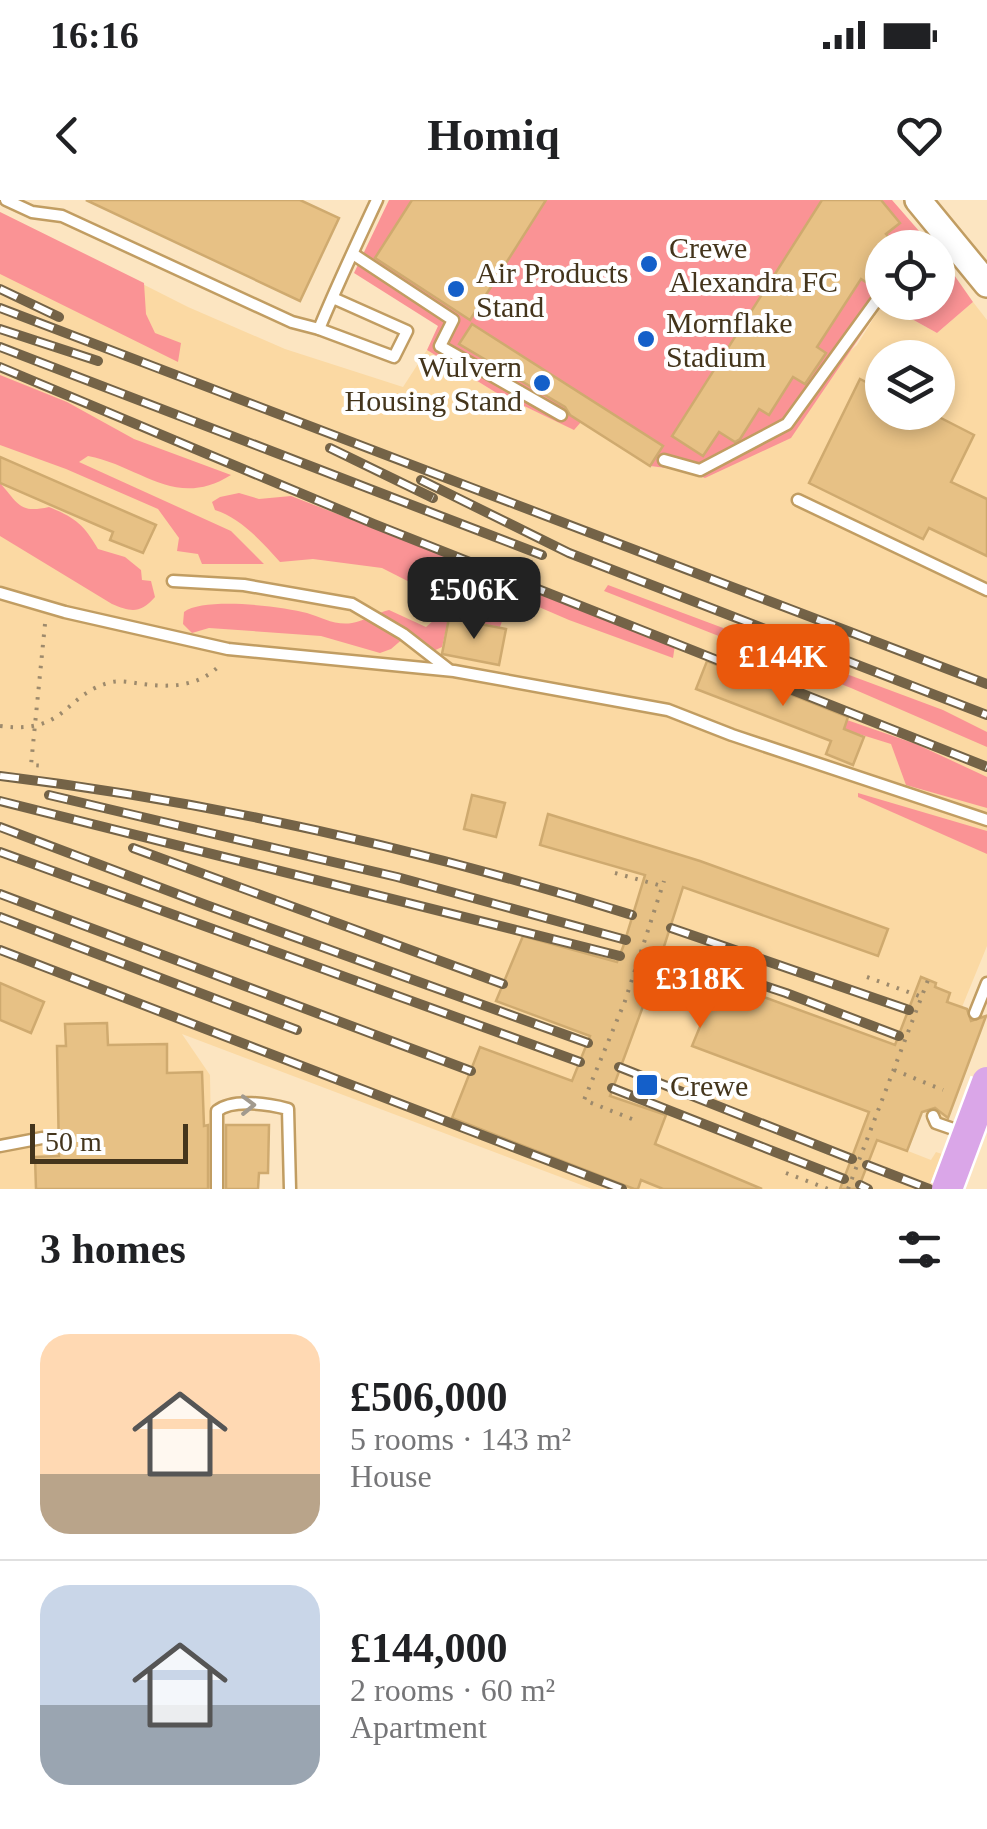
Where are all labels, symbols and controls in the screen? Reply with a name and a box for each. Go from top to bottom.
text: 16:16 [50,14,139,56]
icon: back [40,108,95,163]
icon: heart [892,108,947,163]
text: Homiq [427,110,560,160]
map controls [865,230,955,430]
button: locate [865,230,955,320]
place label: Crewe Alexandra FC [669,231,838,298]
marker: Crewe Alexandra FC [638,253,660,275]
place label: Air Products Stand [476,256,629,323]
marker: Air Products Stand [445,278,467,300]
place label: Mornflake Stadium [666,306,793,373]
marker: Mornflake Stadium [635,328,657,350]
button: layers [865,340,955,430]
place label: Wulvern Housing Stand [344,350,522,417]
marker: Wulvern Housing Stand [531,372,553,394]
pin: £506K [404,557,544,642]
text: £506K [430,571,518,607]
pin: £144K [713,624,853,709]
text: £144K [739,638,827,674]
pin: £318K [630,946,770,1031]
text: £318K [656,960,744,996]
place label: Crewe [670,1069,748,1102]
marker: Crewe [634,1072,660,1098]
one-way arrow [240,1094,256,1116]
scale bar [30,1119,188,1164]
text: 50 m [45,1126,102,1157]
icon: filters [892,1222,947,1277]
text: 3 homes [40,1226,186,1272]
icon: home [120,1374,240,1494]
text: £506,000 [350,1374,508,1420]
text: 5 rooms · 143 m² [350,1421,571,1457]
text: House [350,1458,432,1494]
icon: home [120,1625,240,1745]
text: £144,000 [350,1625,508,1671]
text: 2 rooms · 60 m² [350,1672,555,1708]
text: Apartment [350,1709,487,1745]

